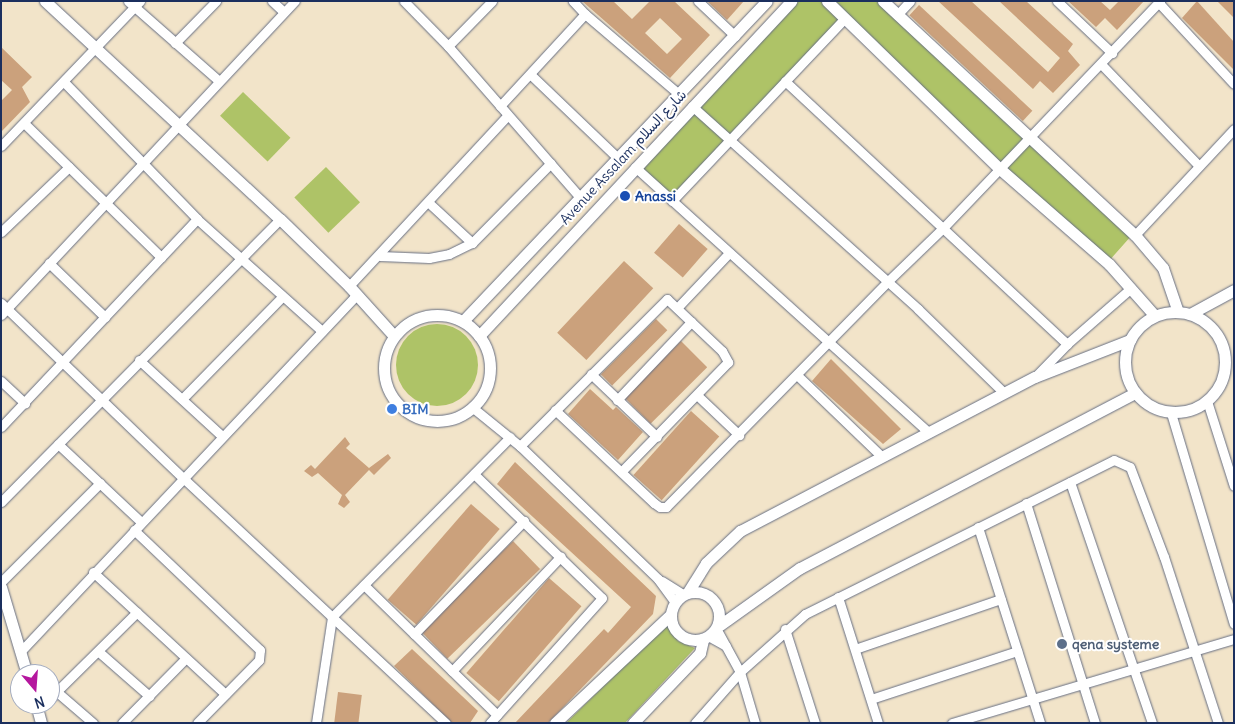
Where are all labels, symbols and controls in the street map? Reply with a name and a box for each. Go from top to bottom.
street label: Avenue Assalam شارع السلام [556,86,690,228]
place label: Anassi [635,188,676,204]
marker: Anassi [619,190,631,202]
place label: BIM [402,401,429,417]
marker: BIM [386,403,398,415]
place label: qena systeme [1072,636,1159,652]
marker: qena systeme [1056,638,1068,650]
north arrow [10,664,60,714]
text: N [32,692,47,712]

